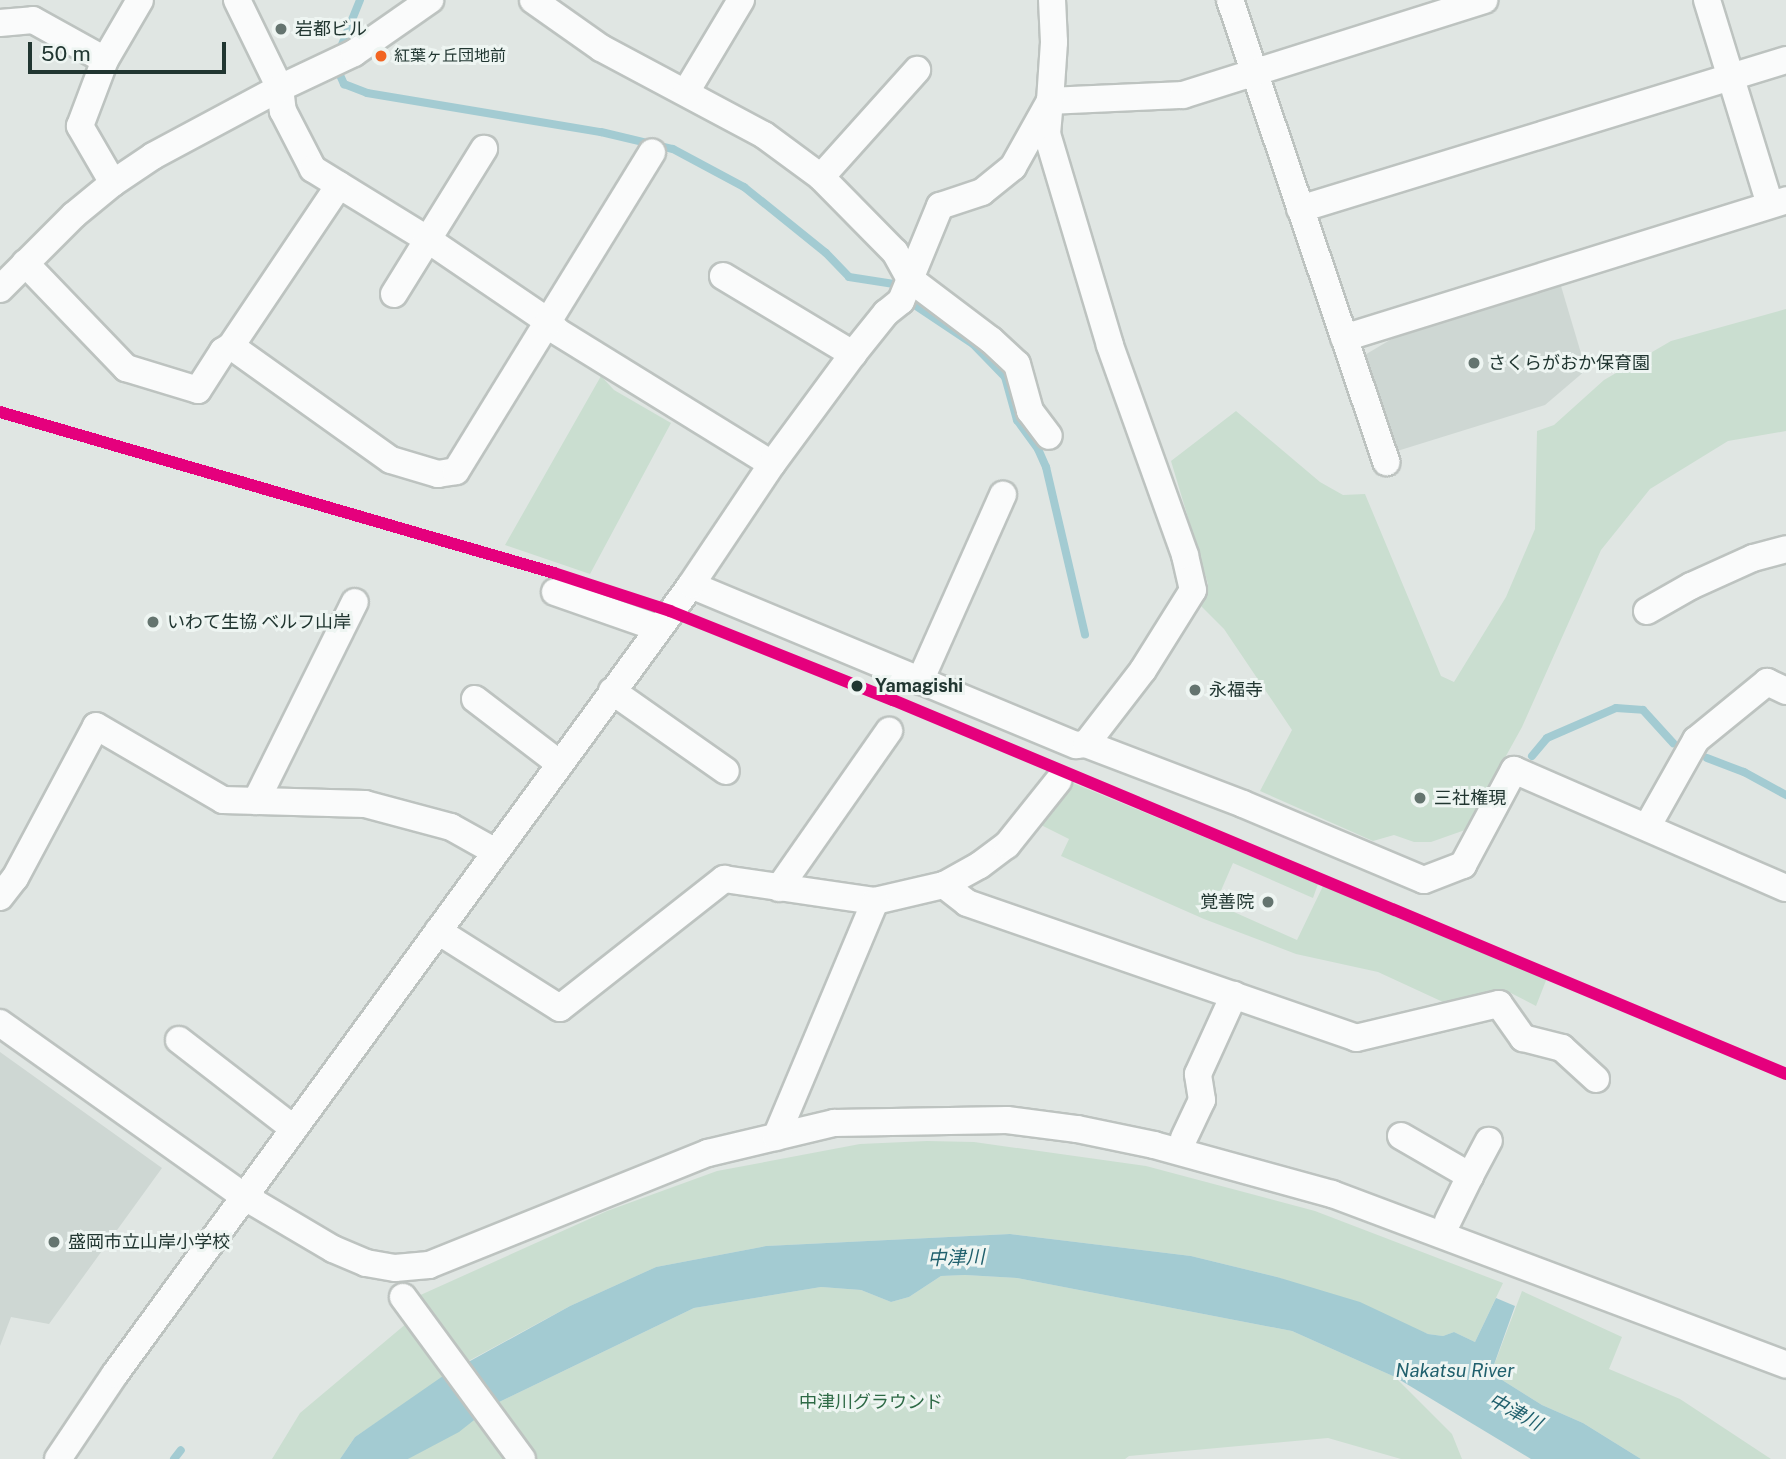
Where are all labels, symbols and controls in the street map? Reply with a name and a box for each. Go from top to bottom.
place label: 岩都ビル [295,18,367,40]
marker: 岩都ビル [273,21,289,37]
scale bar [32,28,229,72]
text: 50 m [41,41,91,66]
place label: 紅葉ヶ丘団地前 [394,46,506,66]
marker: 紅葉ヶ丘団地前 [374,49,388,63]
place label: さくらがおか保育園 [1488,352,1650,374]
marker: さくらがおか保育園 [1466,355,1482,371]
place label: いわて生協 ベルフ山岸 [167,611,351,633]
marker: いわて生協 ベルフ山岸 [145,614,161,630]
marker: Yamagishi [845,674,869,698]
place label: Yamagishi [875,675,963,697]
place label: 永福寺 [1209,679,1263,701]
marker: 永福寺 [1187,682,1203,698]
place label: 三社権現 [1434,787,1506,809]
marker: 三社権現 [1412,790,1428,806]
place label: 覚善院 [1200,891,1254,913]
marker: 覚善院 [1260,894,1276,910]
place label: 盛岡市立山岸小学校 [68,1231,230,1253]
marker: 盛岡市立山岸小学校 [46,1234,62,1250]
water label: 中津川 [927,1246,985,1270]
water label: Nakatsu River [1396,1360,1514,1382]
water label: 中津川 [1484,1389,1546,1435]
park label: 中津川グラウンド [799,1391,943,1413]

